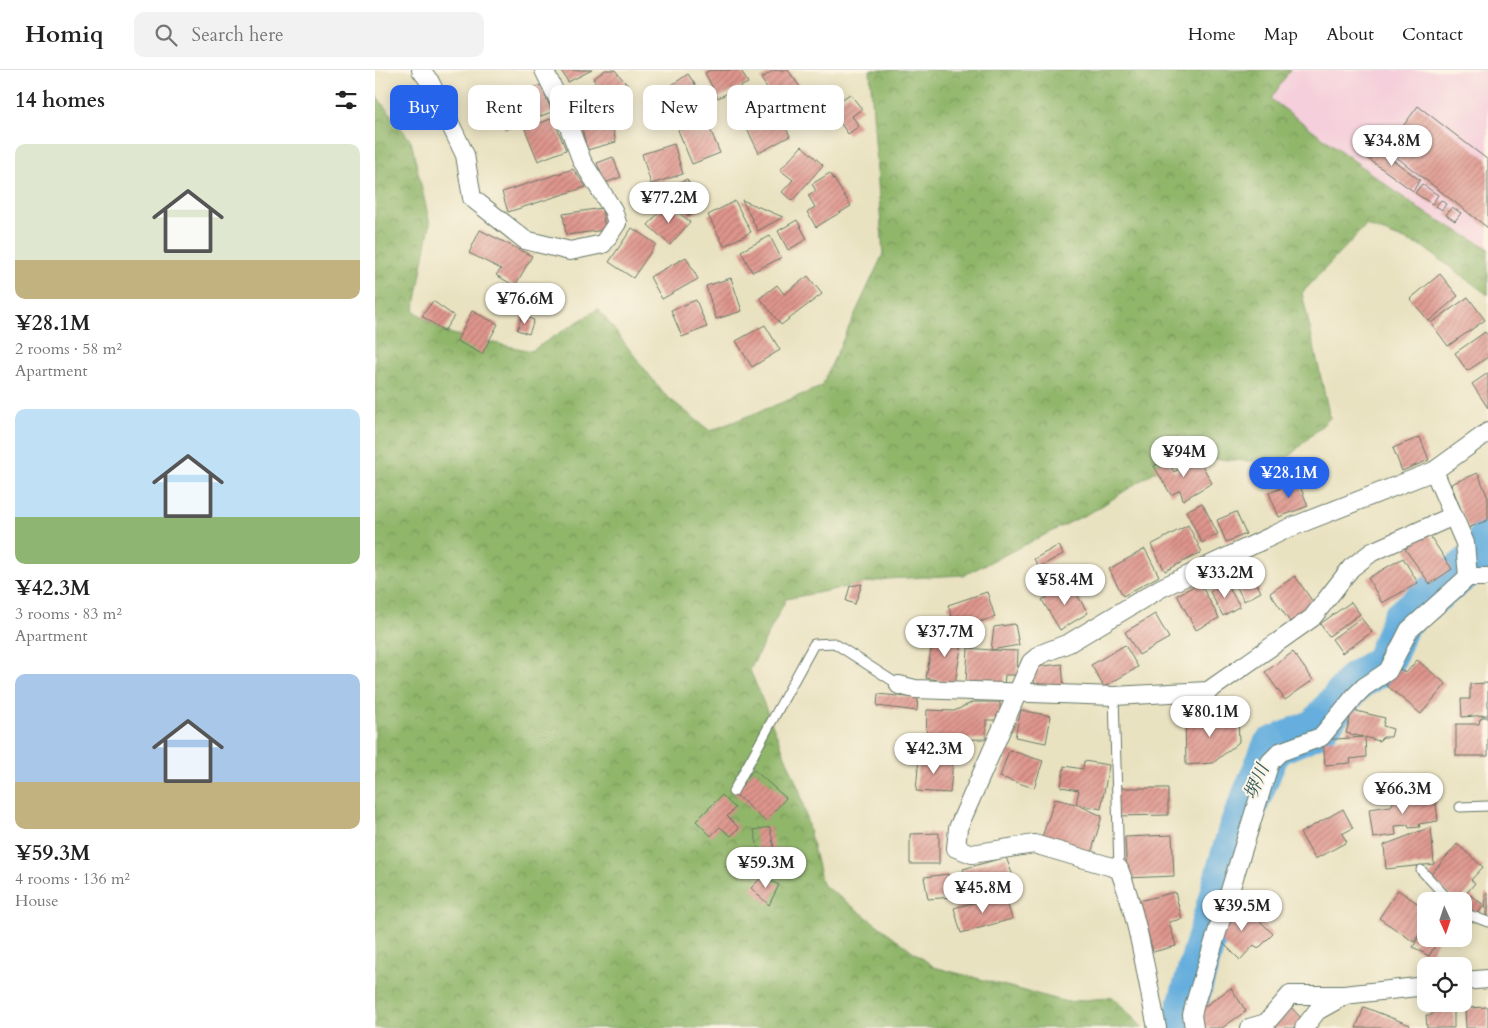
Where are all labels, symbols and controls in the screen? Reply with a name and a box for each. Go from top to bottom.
search box [134,12,484,57]
text: Homiq [25,18,104,51]
icon: search [152,21,180,49]
text: Search here [192,22,284,48]
text: Home [1188,22,1236,47]
text: Map [1264,22,1298,47]
text: About [1326,22,1374,47]
text: Contact [1402,22,1463,47]
chip: Buy [390,85,458,130]
chip: Rent [468,85,540,130]
chip: Filters [550,85,633,130]
chip: New [643,85,717,130]
chip: Apartment [727,85,844,130]
text: 14 homes [15,86,105,115]
icon: filters [332,86,360,114]
pin: ¥34.8M [1351,124,1433,167]
text: ¥34.8M [1363,130,1421,152]
icon: home [143,176,233,266]
pin: ¥77.2M [628,182,710,224]
text: ¥77.2M [640,187,698,209]
pin: ¥76.6M [484,282,566,325]
text: ¥76.6M [496,288,554,310]
text: ¥28.1M [15,309,91,338]
text: 2 rooms · 58 m² [15,338,122,360]
text: Apartment [15,360,88,382]
pin: ¥94M [1154,436,1214,478]
icon: home [143,441,233,531]
text: ¥94M [1162,441,1206,463]
pin: ¥28.1M [1248,456,1330,499]
text: ¥28.1M [1260,462,1318,484]
pin: ¥33.2M [1184,556,1266,599]
text: ¥33.2M [1196,562,1254,584]
pin: ¥58.4M [1024,564,1106,606]
text: ¥58.4M [1036,569,1094,591]
text: ¥42.3M [15,574,91,603]
text: 3 rooms · 83 m² [15,603,122,625]
pin: ¥37.7M [904,616,986,658]
text: ¥37.7M [916,621,974,643]
text: Apartment [15,625,88,647]
pin: ¥80.1M [1169,696,1251,738]
text: ¥80.1M [1181,701,1239,723]
icon: home [143,706,233,796]
pin: ¥42.3M [893,732,975,775]
text: ¥42.3M [905,738,963,760]
water label: 堺川 [1238,759,1276,803]
pin: ¥66.3M [1362,772,1444,815]
text: ¥66.3M [1374,778,1432,800]
text: ¥59.3M [15,839,91,868]
pin: ¥59.3M [725,846,807,889]
text: ¥59.3M [737,852,795,874]
text: 4 rooms · 136 m² [15,868,130,890]
pin: ¥45.8M [942,872,1024,914]
text: ¥45.8M [954,877,1012,899]
text: House [15,890,58,912]
pin: ¥39.5M [1201,890,1283,932]
north arrow [1417,892,1473,948]
map controls [1417,892,1472,1012]
text: ¥39.5M [1213,895,1271,917]
button: locate [1417,957,1472,1012]

